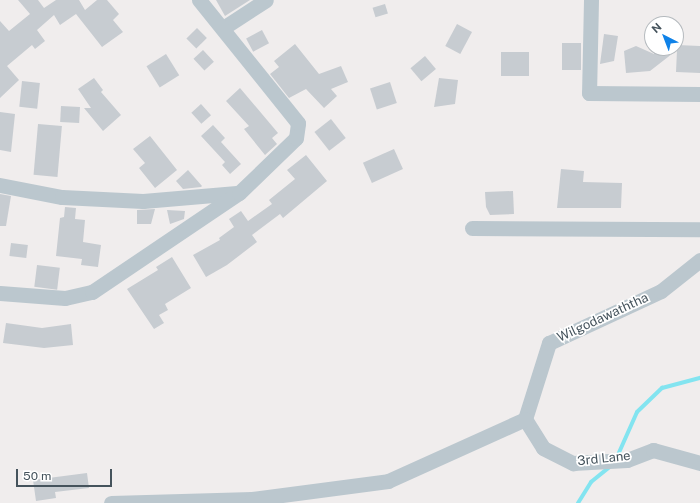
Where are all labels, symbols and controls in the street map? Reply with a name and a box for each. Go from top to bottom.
north arrow [644,16,684,56]
text: N [649,20,664,35]
street label: Wilgodawaththa [555,290,651,346]
street label: 3rd Lane [577,448,631,470]
scale bar [18,461,114,487]
text: 50 m [23,469,51,483]

